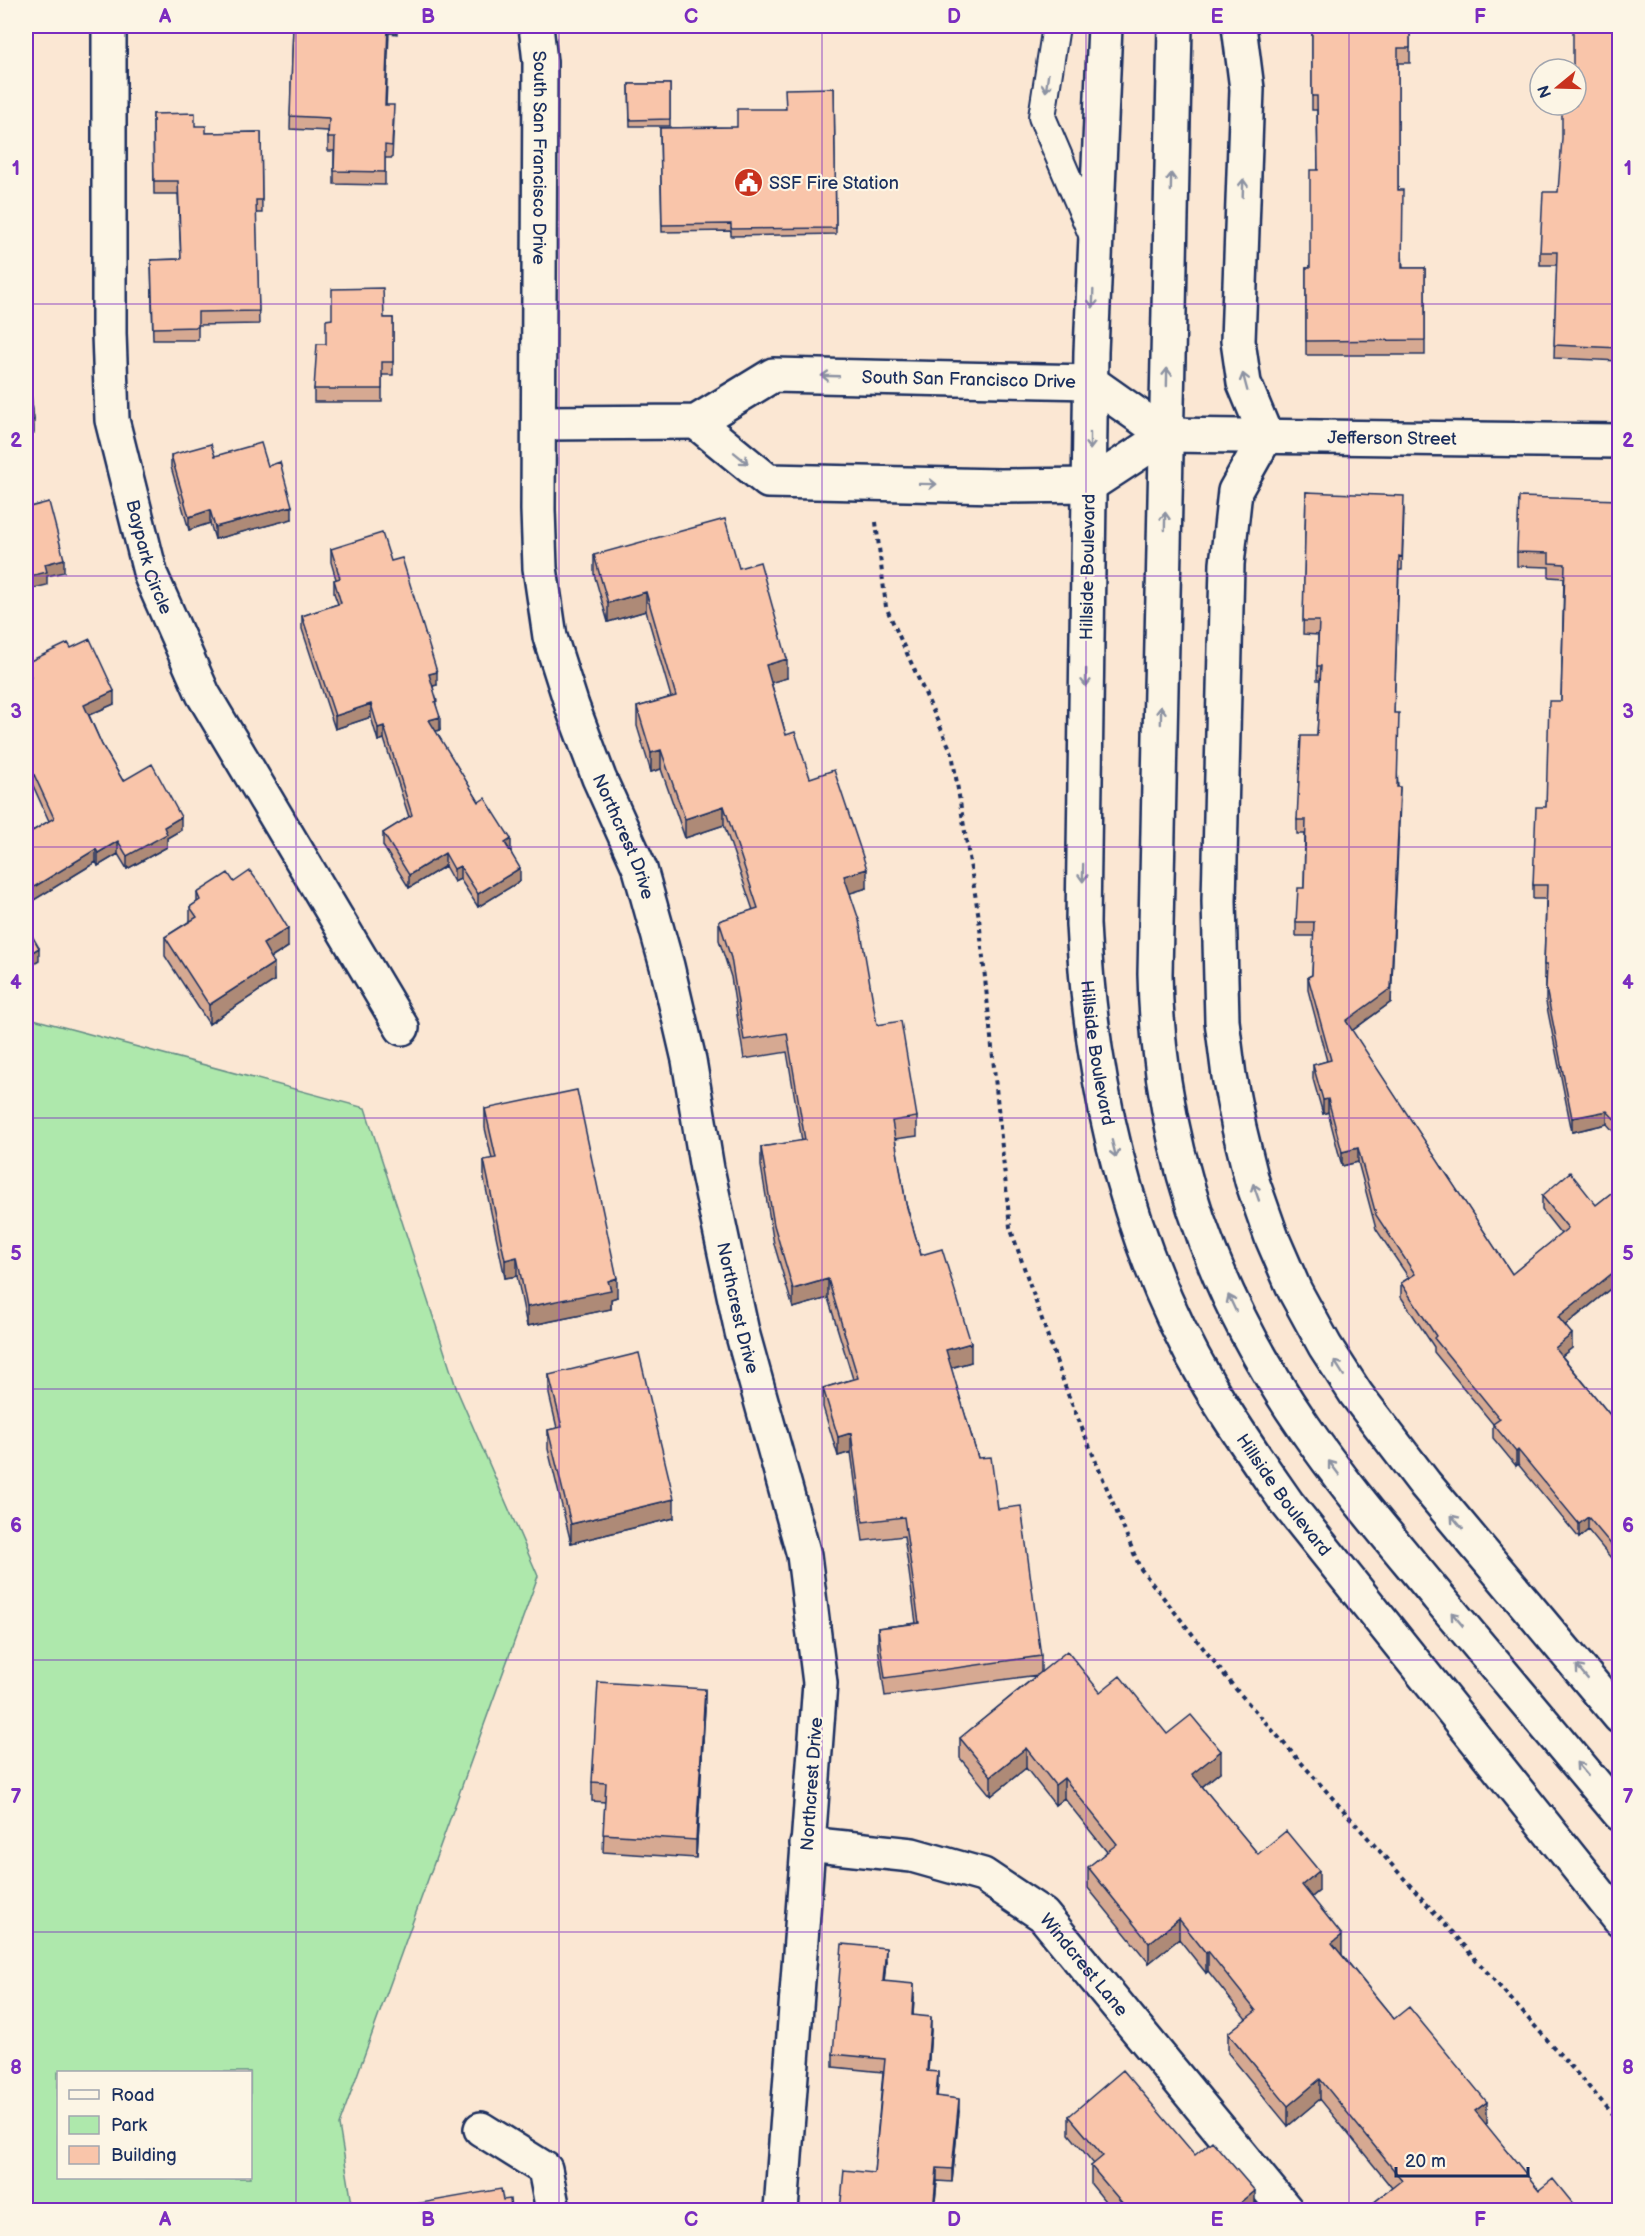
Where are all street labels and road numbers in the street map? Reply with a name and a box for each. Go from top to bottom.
street label: South San Francisco Drive [528,50,551,265]
street label: South San Francisco Drive [861,366,1076,392]
street label: Jefferson Street [1327,427,1457,449]
street label: Hillside Boulevard [1076,494,1100,640]
street label: Baypark Circle [122,498,177,618]
street label: Northcrest Drive [588,771,658,902]
street label: Hillside Boulevard [1076,979,1119,1127]
street label: Northcrest Drive [713,1240,764,1376]
street label: Hillside Boulevard [1232,1430,1336,1560]
street label: Northcrest Drive [797,1716,827,1852]
street label: Windcrest Lane [1036,1909,1133,2021]

